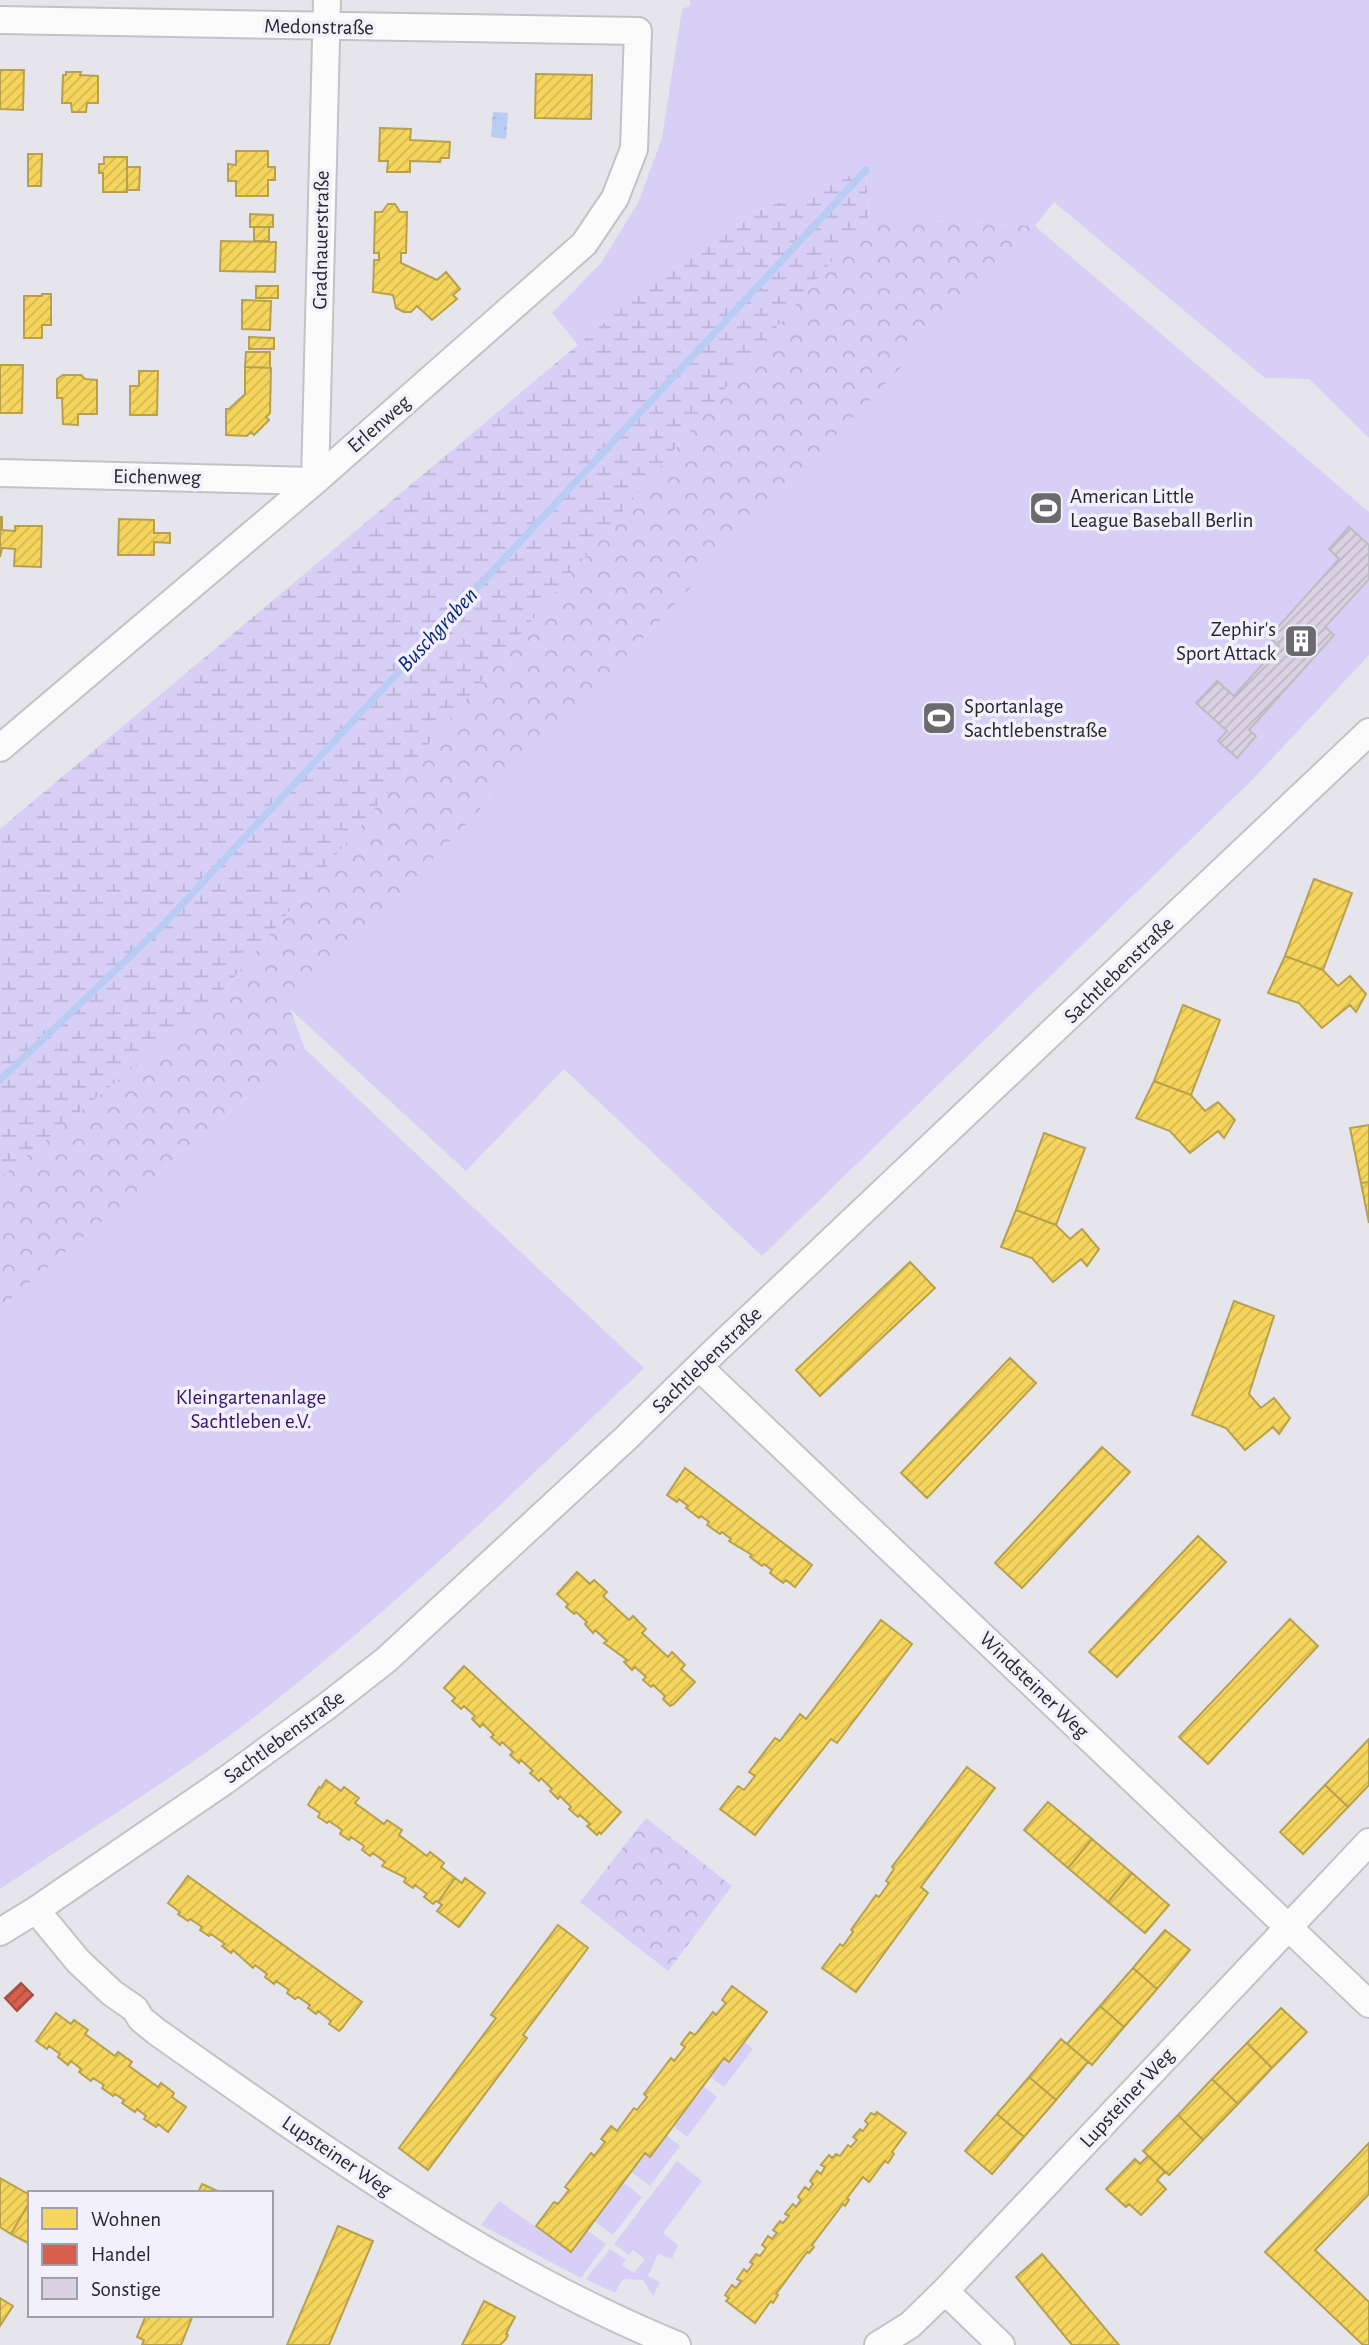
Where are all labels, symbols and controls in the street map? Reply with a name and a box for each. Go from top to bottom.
street label: Medonstraße [264,16,374,38]
street label: Gradnauerstraße [309,170,333,310]
street label: Erlenweg [344,391,415,457]
street label: Eichenweg [113,466,202,488]
place label: American Little League Baseball Berlin [1070,486,1253,531]
sports icon: American Little League Baseball Berlin [1027,489,1065,527]
water label: Buschgraben [394,584,482,676]
place label: Zephir's Sport Attack [1176,619,1276,664]
building icon: Zephir's Sport Attack [1282,622,1320,660]
place label: Sportanlage Sachtlebenstraße [964,696,1107,741]
sports icon: Sportanlage Sachtlebenstraße [920,699,958,737]
street label: Sachtlebenstraße [1060,913,1178,1027]
street label: Sachtlebenstraße [648,1303,766,1417]
park label: Kleingartenanlage Sachtleben e.V. [176,1387,326,1432]
street label: Windsteiner Weg [975,1628,1093,1743]
street label: Sachtlebenstraße [220,1686,348,1788]
street label: Lupsteiner Weg [1076,2044,1179,2152]
street label: Lupsteiner Weg [278,2112,396,2201]
legend [28,2191,273,2317]
text: Wohnen [91,2209,161,2230]
text: Handel [91,2244,151,2265]
text: Sonstige [91,2279,161,2300]

